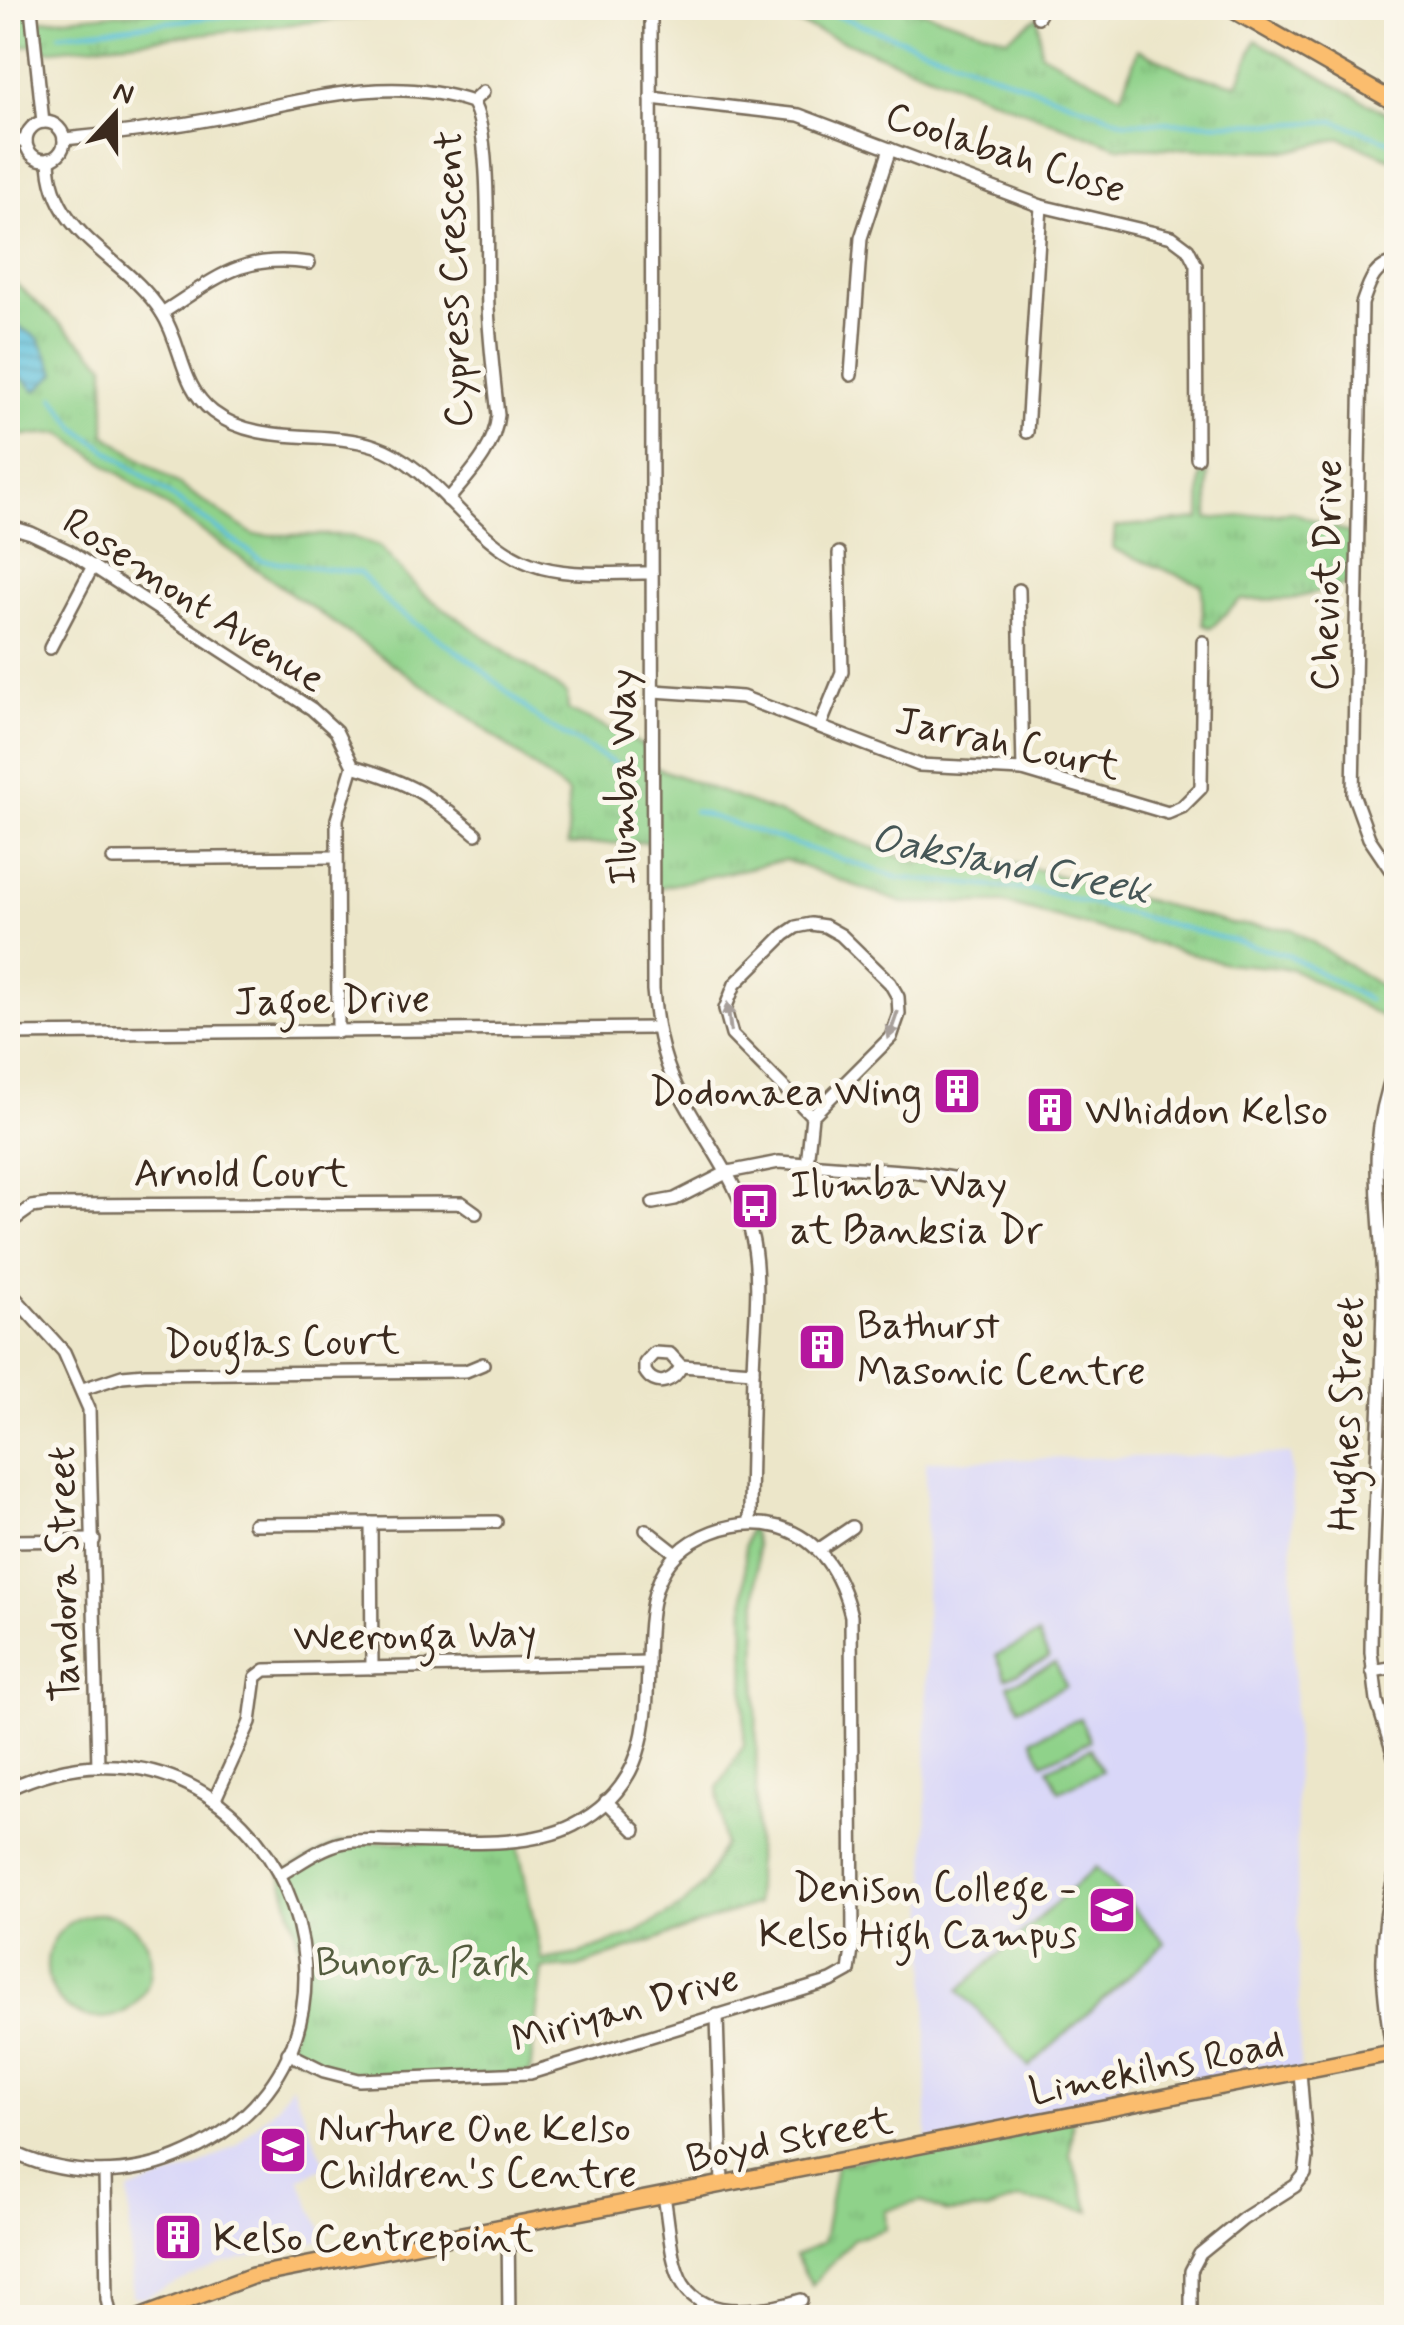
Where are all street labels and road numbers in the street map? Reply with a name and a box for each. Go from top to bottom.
street label: Coolabah Close [878,91,1132,217]
street label: Cypress Crescent [424,129,486,429]
street label: Cheviot Drive [1300,458,1356,692]
street label: Rosemont Avenue [52,497,335,706]
street label: Ilumba Way [598,668,650,886]
street label: Jarrah Court [890,696,1124,794]
street label: Jagoe Drive [234,974,431,1034]
street label: Arnold Court [134,1149,348,1201]
street label: Hughes Street [1318,1296,1382,1533]
street label: Douglas Court [164,1316,400,1376]
street label: Tandora Street [37,1446,93,1702]
street label: Weeronga Way [293,1609,537,1669]
street label: Miriyan Drive [506,1953,746,2067]
street label: Limekilns Road [1025,2019,1288,2119]
street label: Boyd Street [682,2095,897,2186]

